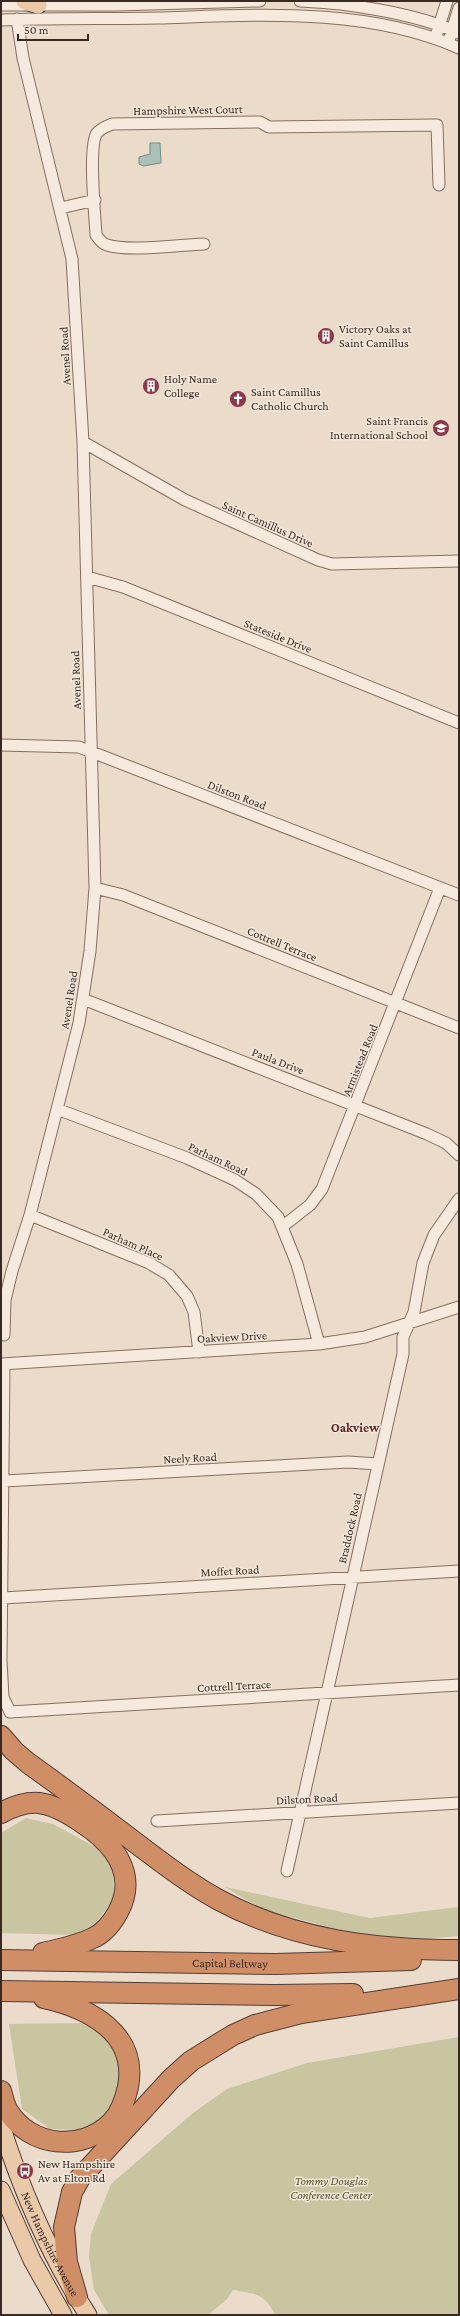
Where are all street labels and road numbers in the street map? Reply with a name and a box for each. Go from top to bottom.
street label: Hampshire West Court [133,102,244,118]
street label: Avenel Road [56,326,74,386]
street label: Saint Camillus Drive [220,498,316,550]
street label: Stateside Drive [242,616,314,656]
street label: Avenel Road [68,650,84,710]
street label: Dilston Road [206,777,269,813]
street label: Cottrell Terrace [245,924,319,964]
street label: Avenel Road [57,969,81,1030]
street label: Armistead Road [339,1021,381,1098]
street label: Paula Drive [250,1045,306,1077]
street label: Parham Road [186,1139,250,1179]
street label: Parham Place [101,1225,165,1263]
street label: Oakview Drive [197,1328,267,1346]
street label: Neely Road [163,1450,218,1466]
street label: Braddock Road [335,1491,365,1565]
street label: Moffet Road [200,1562,260,1580]
street label: Cottrell Terrace [197,1677,271,1695]
street label: Dilston Road [276,1790,339,1808]
street label: Capital Beltway [192,1956,268,1971]
street label: New Hampshire Avenue [19,2190,82,2299]

